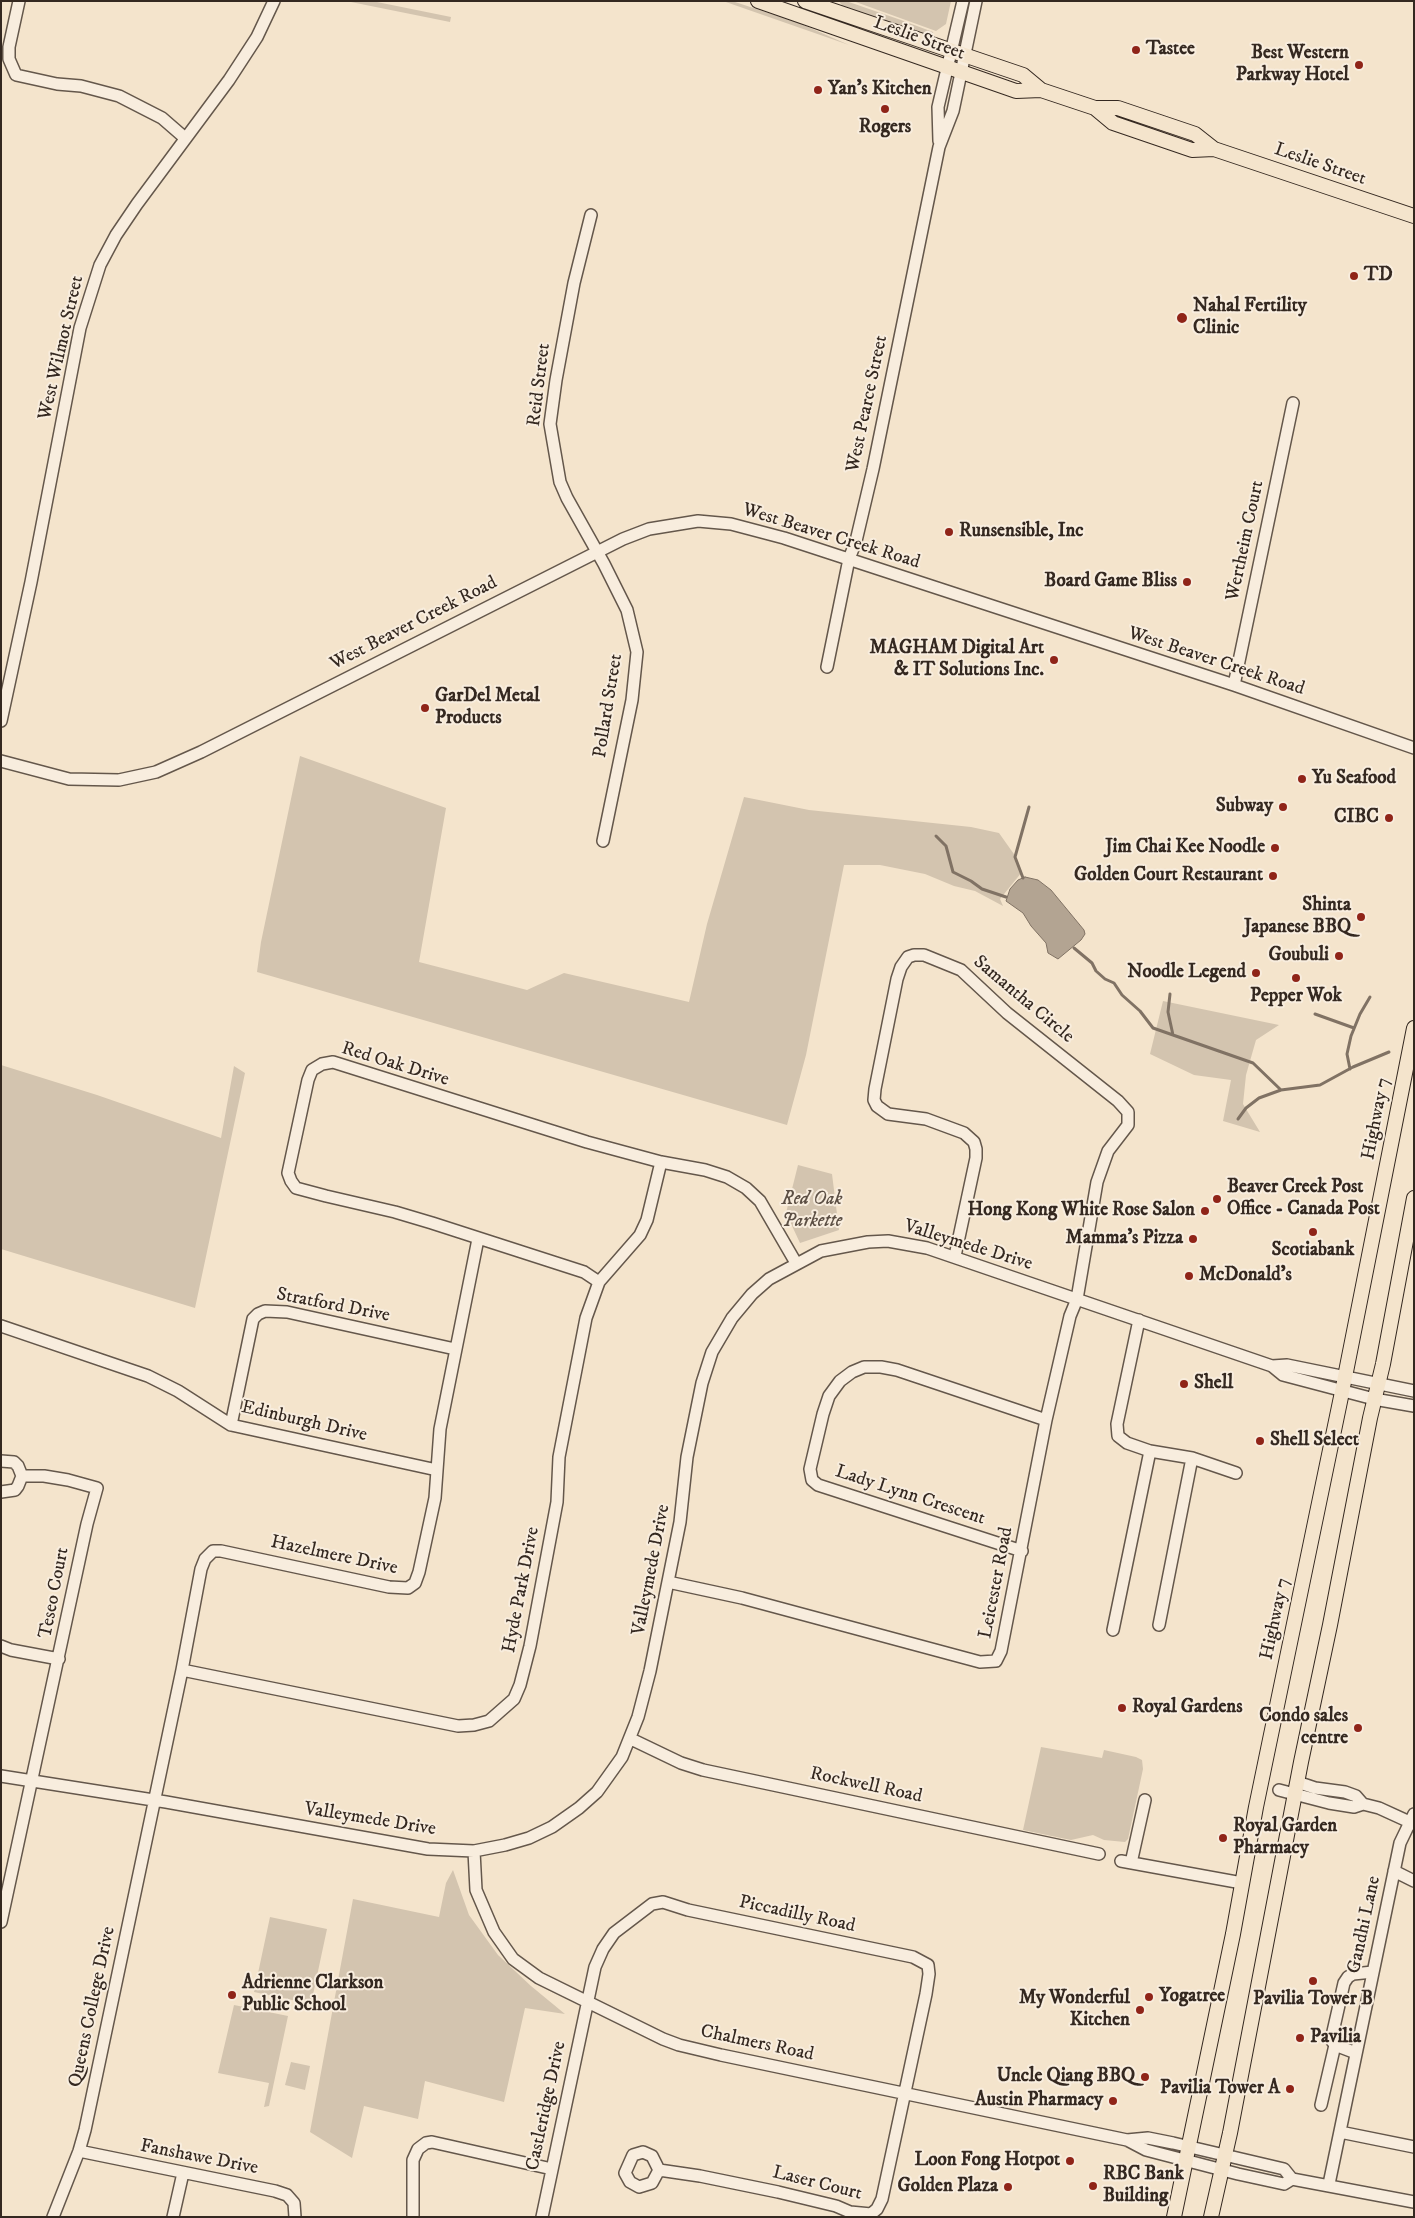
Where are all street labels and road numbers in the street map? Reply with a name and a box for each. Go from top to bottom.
street label: Leslie Street [870,12,968,66]
street label: Leslie Street [1271,139,1369,191]
street label: West Wilmot Street [34,274,90,422]
street label: West Pearce Street [842,333,894,475]
street label: Reid Street [524,342,556,428]
street label: Wertheim Court [1222,479,1270,603]
street label: West Beaver Creek Road [740,499,922,575]
street label: West Beaver Creek Road [327,572,501,676]
street label: West Beaver Creek Road [1125,623,1307,701]
street label: Pollard Street [590,652,628,760]
street label: Samantha Circle [968,951,1078,1049]
street label: Red Oak Drive [338,1038,452,1092]
street label: Highway 7 [1358,1076,1396,1162]
street label: Valleymede Drive [901,1216,1035,1276]
street label: Stratford Drive [274,1284,392,1328]
street label: Edinburgh Drive [239,1396,369,1448]
street label: Lady Lynn Crescent [832,1461,988,1531]
street label: Valleymede Drive [628,1503,676,1637]
street label: Hyde Park Drive [499,1525,545,1655]
street label: Leicester Road [975,1525,1019,1641]
street label: Hazelmere Drive [268,1531,400,1581]
street label: Teseo Court [35,1546,75,1640]
street label: Highway 7 [1256,1576,1296,1662]
street label: Rockwell Road [808,1763,924,1809]
street label: Valleymede Drive [303,1798,437,1842]
street label: Gandhi Lane [1344,1874,1386,1976]
street label: Piccadilly Road [737,1892,857,1938]
street label: Queens College Drive [65,1924,121,2090]
street label: Chalmers Road [698,2021,816,2067]
street label: Castleridge Drive [522,2039,572,2173]
street label: Fanshawe Drive [138,2135,260,2181]
street label: Laser Court [770,2162,864,2206]

